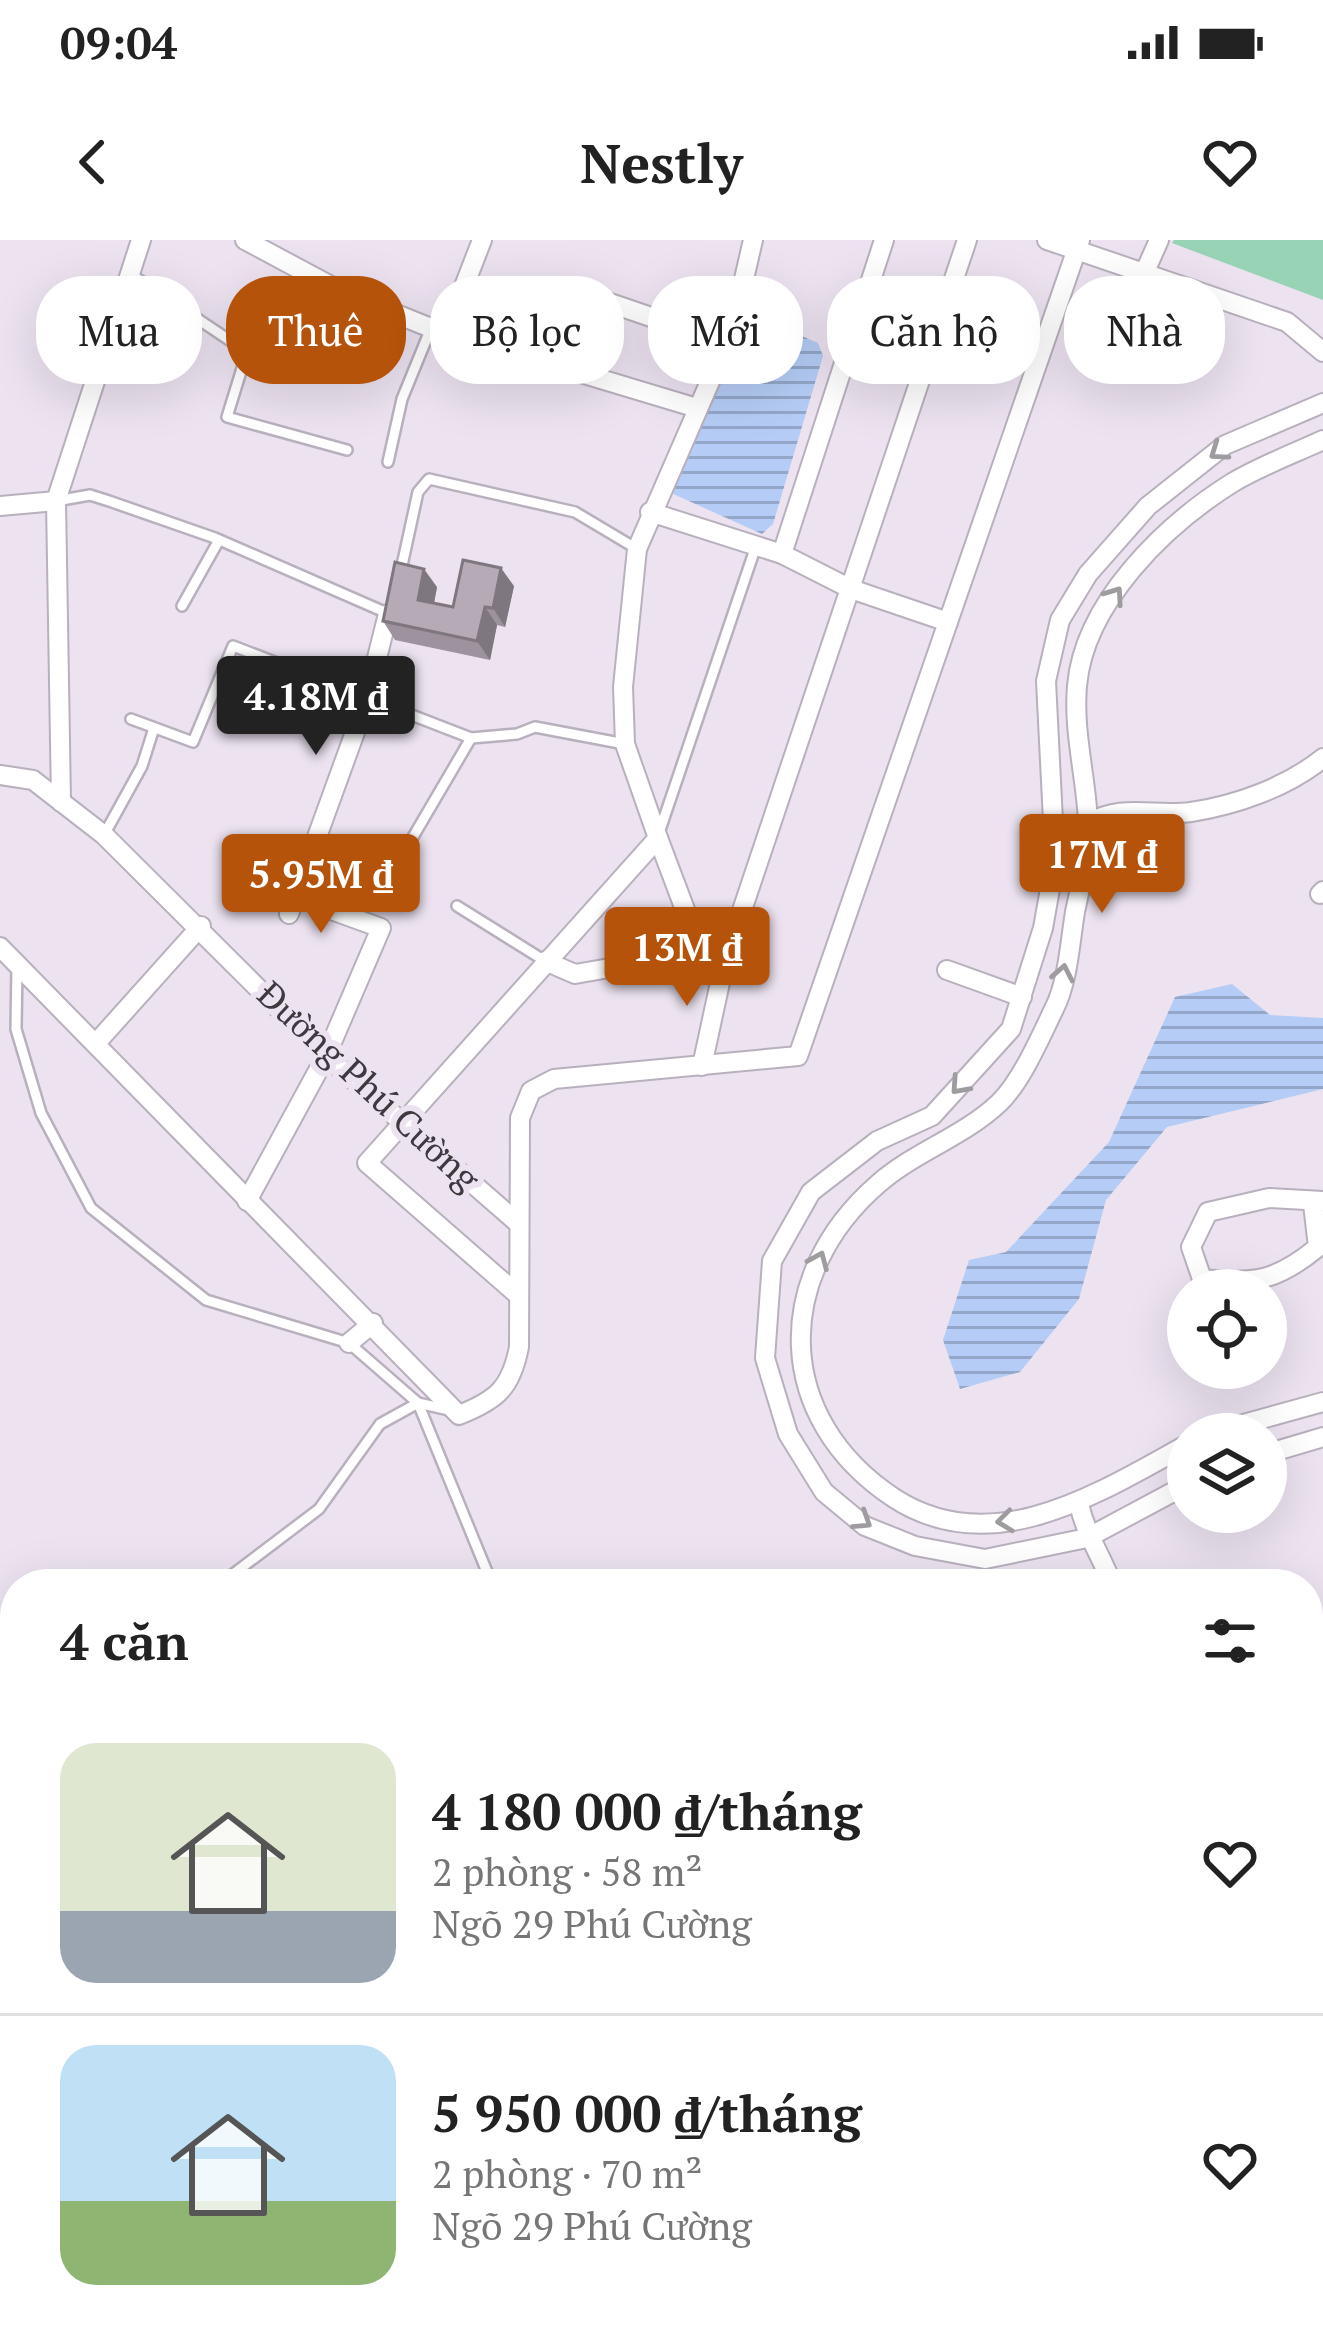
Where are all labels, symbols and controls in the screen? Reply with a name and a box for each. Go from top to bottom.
text: 09:04 [60,12,177,72]
text: Nestly [580,127,743,198]
icon: back [60,129,126,195]
icon: heart [1197,129,1263,195]
chip: Mua [36,276,202,384]
chip: Thuê [226,276,406,384]
chip: Bộ lọc [430,276,624,384]
chip: Mới [648,276,803,384]
chip: Căn hộ [827,276,1040,384]
chip: Nhà [1064,276,1225,384]
one-way arrow [1209,438,1231,460]
one-way arrow [1101,587,1123,609]
pin: 4.18M ₫ [205,656,427,758]
text: 4.18M ₫ [244,669,388,721]
pin: 17M ₫ [1018,814,1186,916]
text: 17M ₫ [1047,827,1157,879]
pin: 5.95M ₫ [210,834,432,936]
text: 5.95M ₫ [249,847,393,899]
pin: 13M ₫ [603,907,771,1009]
text: 13M ₫ [632,920,742,972]
one-way arrow [1049,964,1075,984]
street label: Đường Phú Cường [248,971,491,1201]
one-way arrow [952,1072,973,1093]
one-way arrow [804,1250,828,1272]
map controls [1167,1269,1287,1533]
button: locate [1167,1269,1287,1389]
button: layers [1167,1413,1287,1533]
one-way arrow [849,1507,871,1529]
one-way arrow [995,1508,1014,1533]
text: 4 căn [60,1607,189,1675]
icon: filters [1197,1608,1263,1674]
text: 4 180 000 ₫/tháng [432,1777,862,1845]
icon: home [156,1791,300,1935]
icon: heart [1197,1830,1263,1896]
text: 2 phòng · 58 m² [432,1845,702,1897]
text: Ngõ 29 Phú Cường [432,1897,752,1949]
text: 5 950 000 ₫/tháng [432,2079,862,2147]
icon: home [156,2093,300,2237]
icon: heart [1197,2132,1263,2198]
text: 2 phòng · 70 m² [432,2147,702,2199]
text: Ngõ 29 Phú Cường [432,2199,752,2251]

